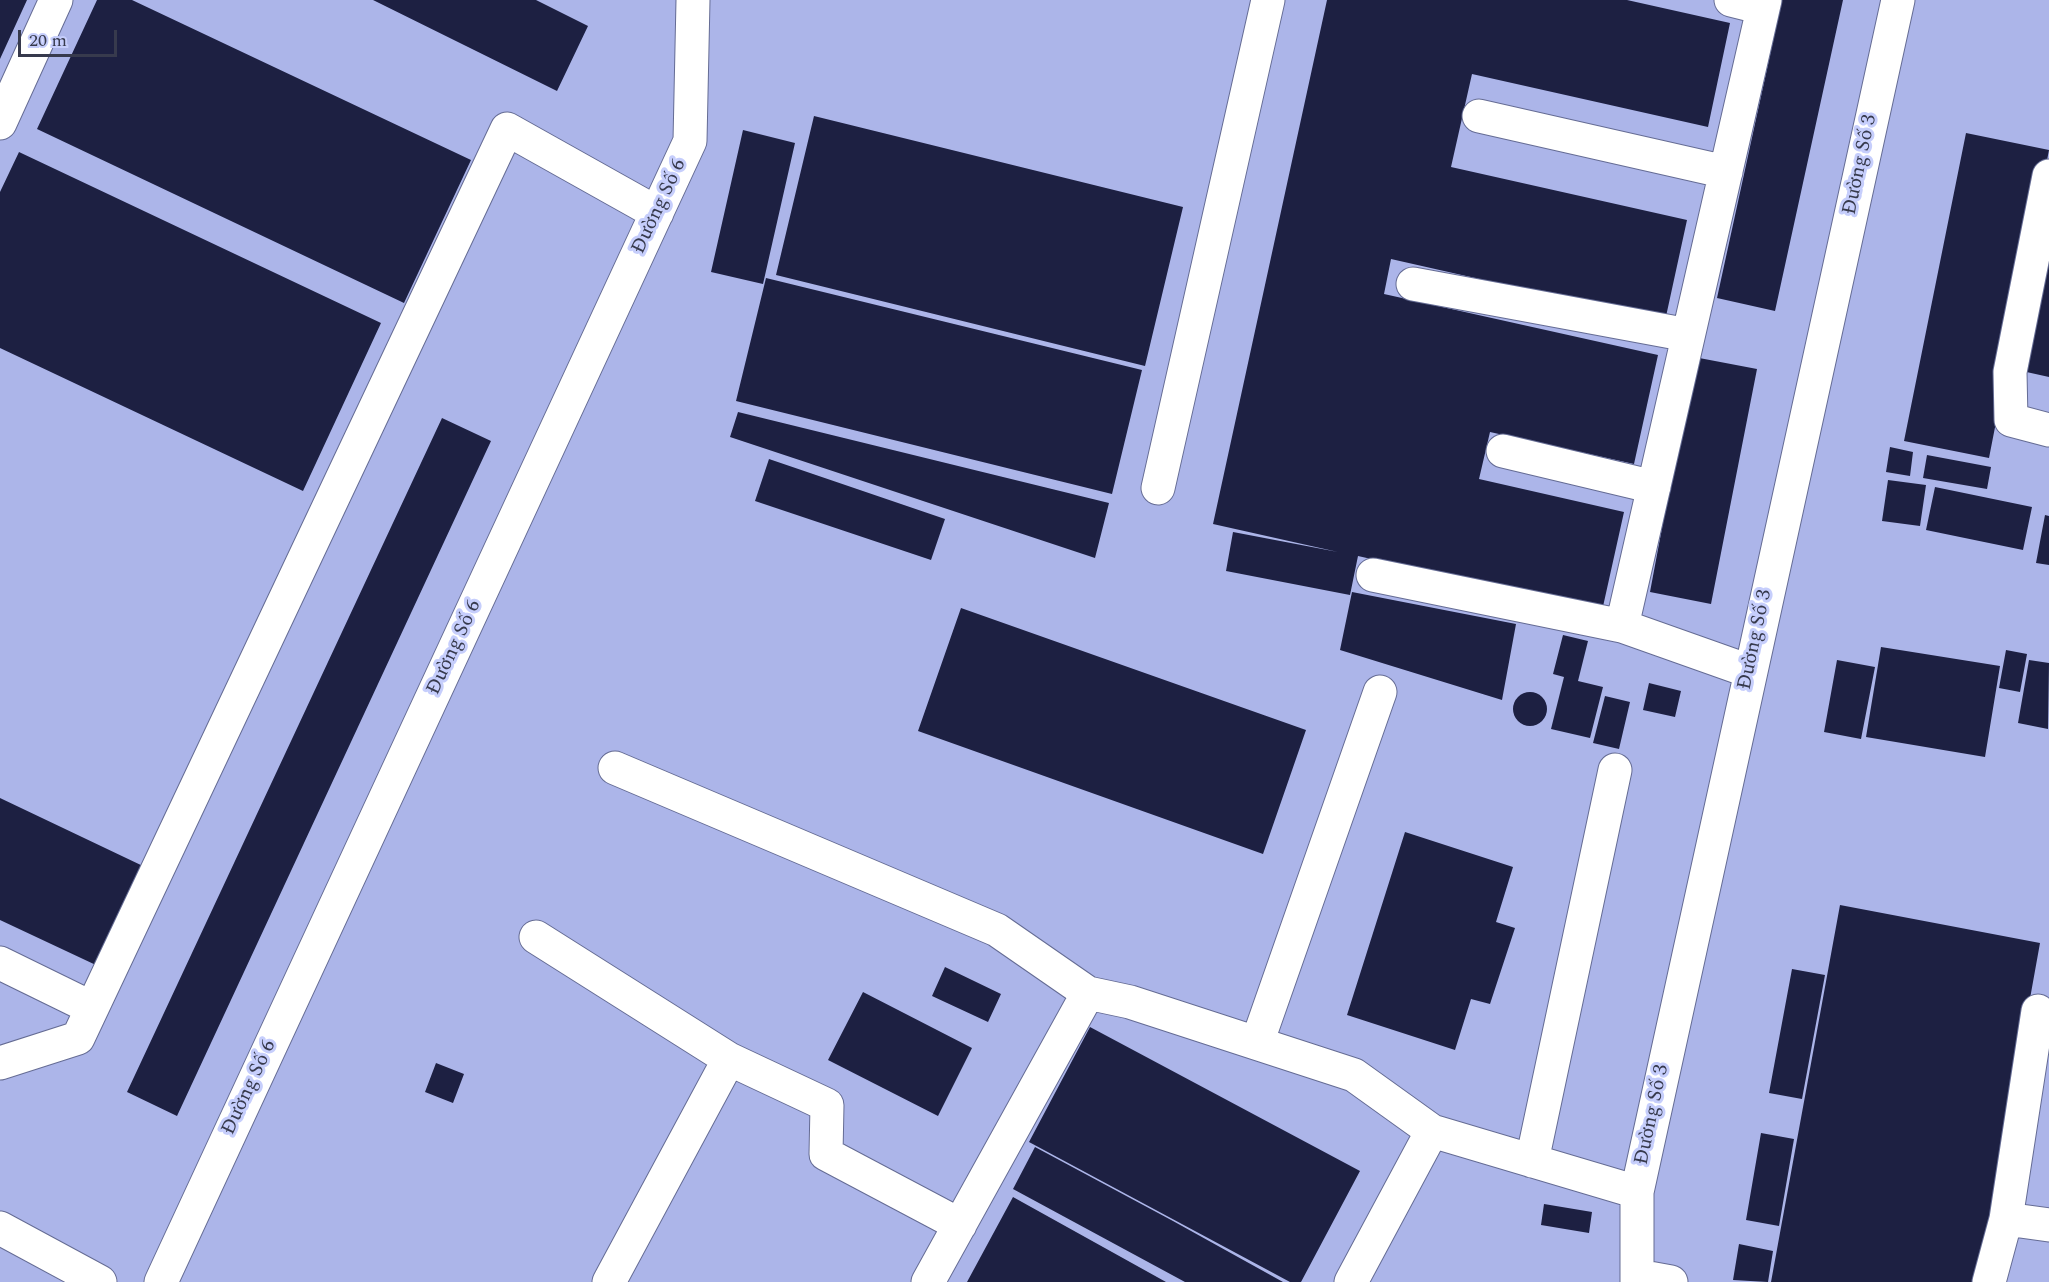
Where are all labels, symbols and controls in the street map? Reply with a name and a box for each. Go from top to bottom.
scale bar [21,18,120,56]
text: 20 m [29,27,67,54]
street label: Đường Số 3 [1839,113,1883,217]
street label: Đường Số 6 [628,156,692,258]
street label: Đường Số 3 [1734,588,1778,692]
street label: Đường Số 6 [423,597,487,699]
street label: Đường Số 6 [218,1037,282,1139]
street label: Đường Số 3 [1631,1063,1675,1167]

